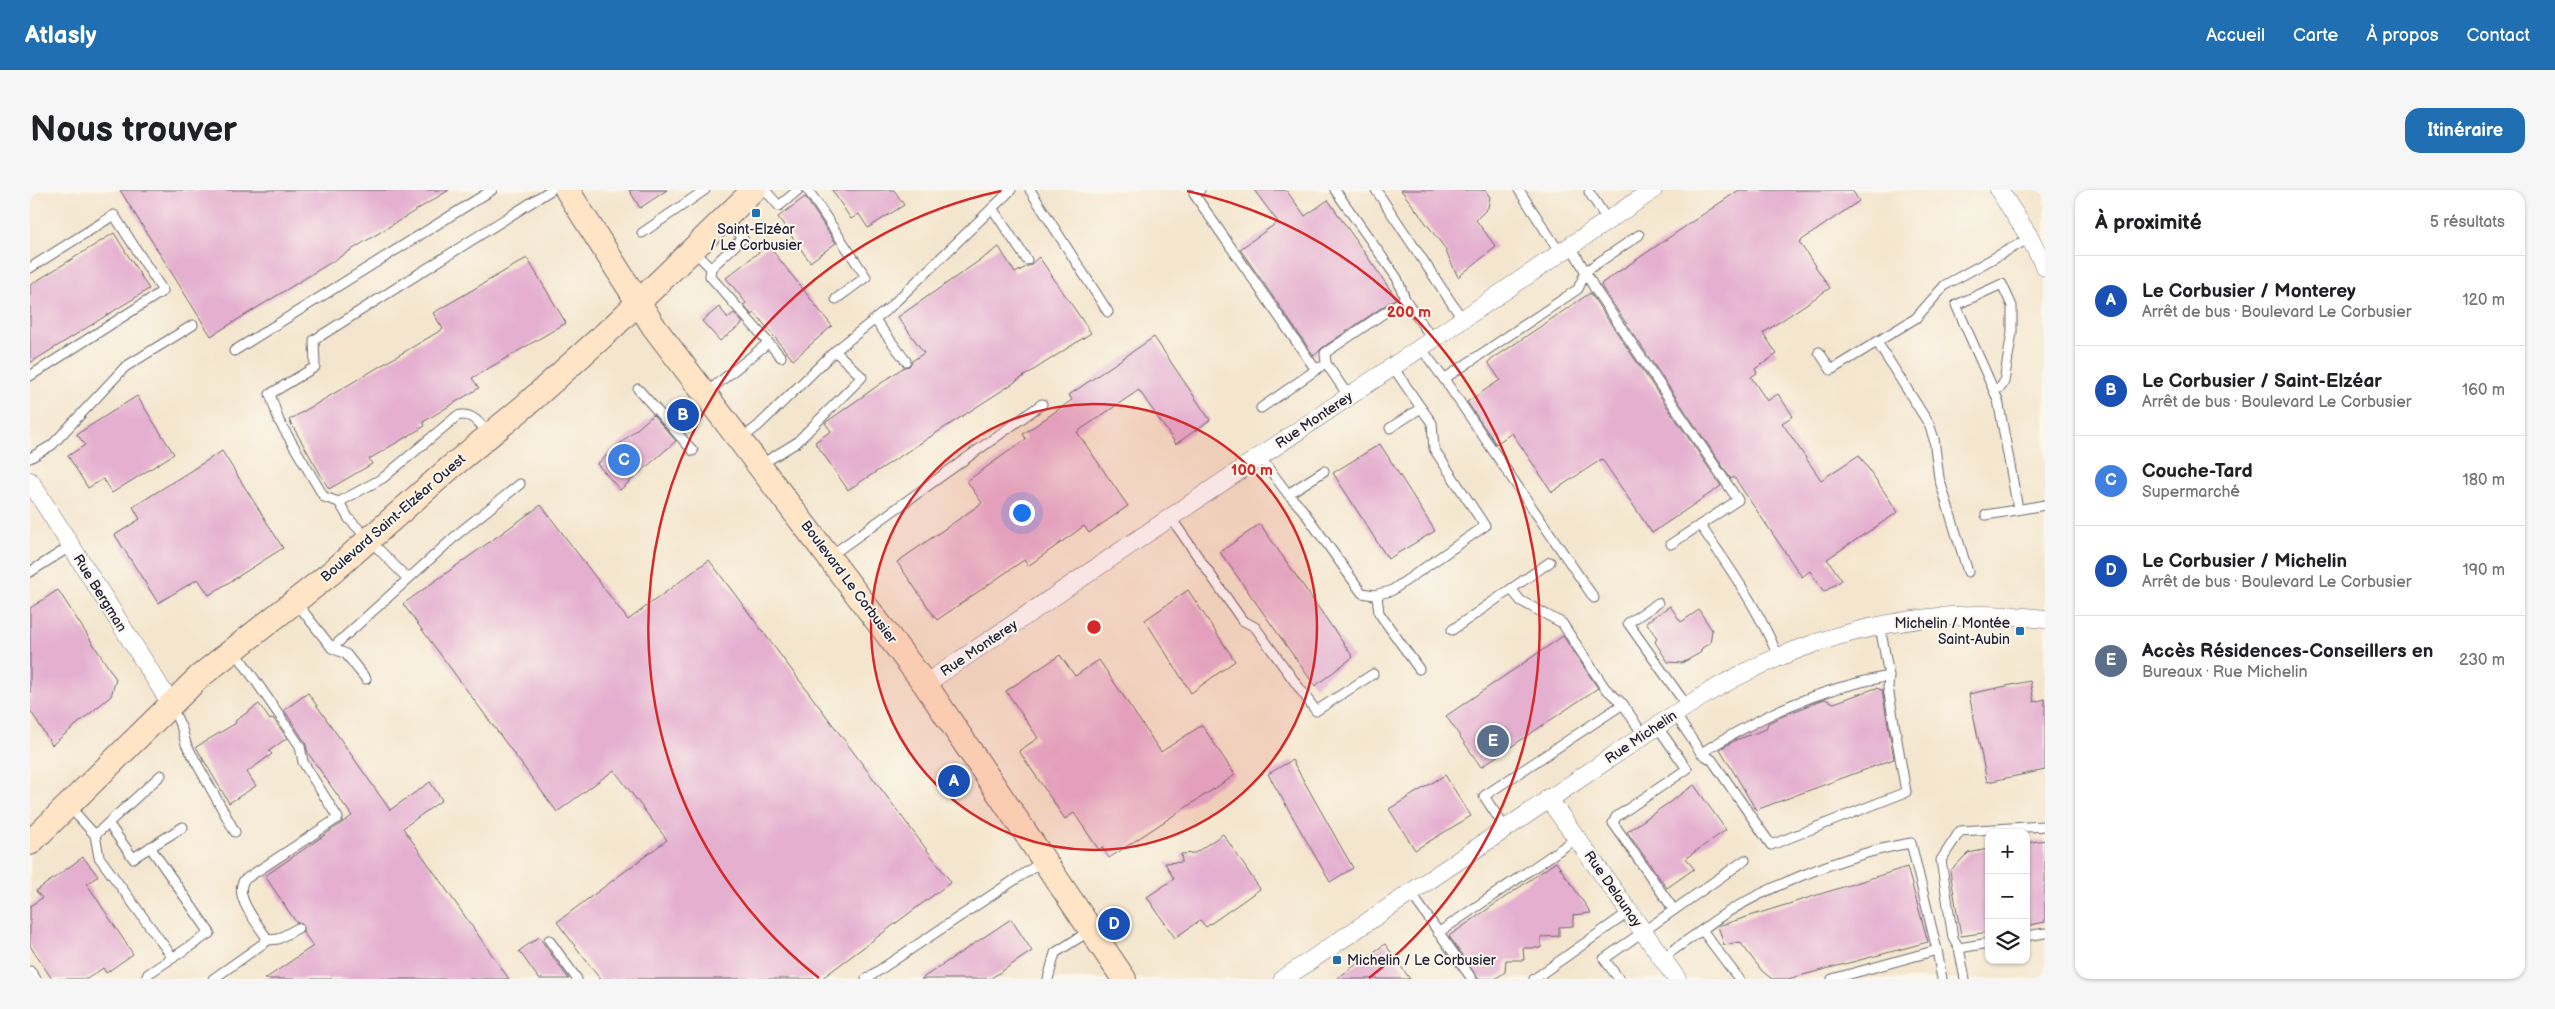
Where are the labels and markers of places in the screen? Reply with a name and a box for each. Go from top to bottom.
marker: Saint-Elzéar / Le Corbusier [750,207,762,219]
place label: Saint-Elzéar / Le Corbusier [710,221,803,254]
pin: B [667,396,699,434]
pin: C [608,441,640,479]
place label: Michelin / Montée Saint-Aubin [1894,615,2010,648]
centre of rings [1085,618,1103,636]
marker: Michelin / Montée Saint-Aubin [2014,625,2026,637]
pin: E [1477,722,1509,760]
pin: A [938,762,970,800]
pin: D [1098,905,1130,943]
place label: Michelin / Le Corbusier [1347,952,1497,969]
marker: Michelin / Le Corbusier [1331,954,1343,966]

